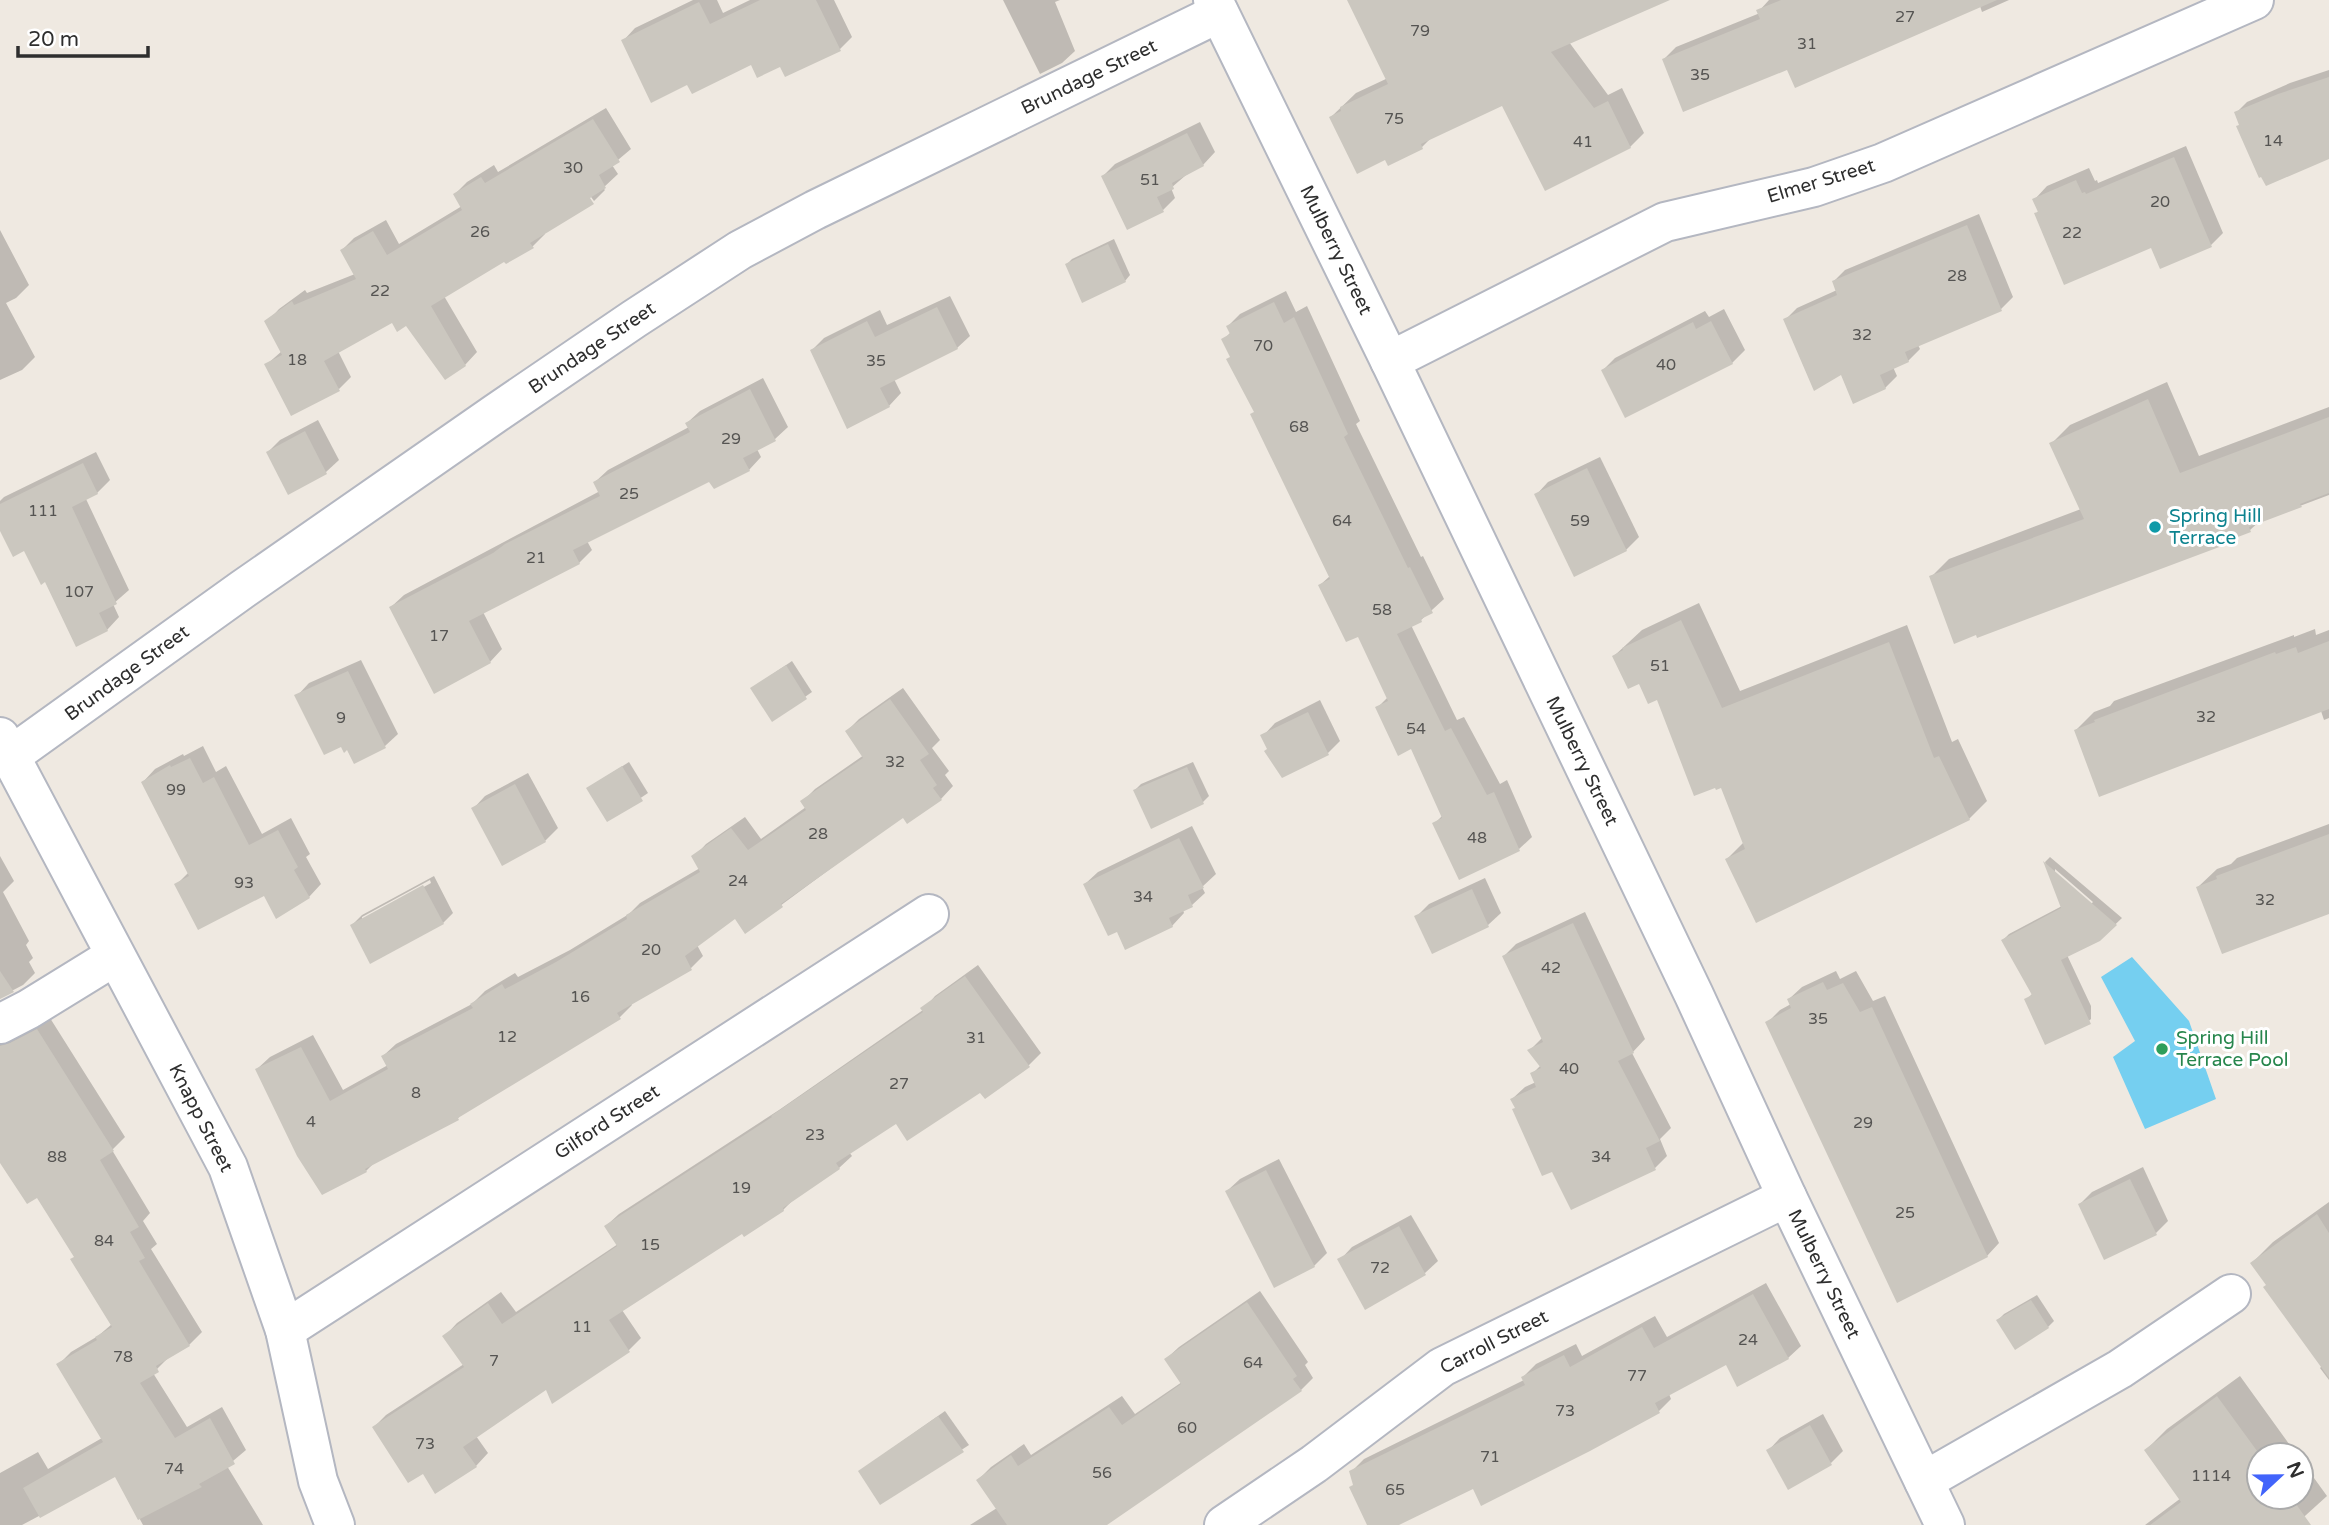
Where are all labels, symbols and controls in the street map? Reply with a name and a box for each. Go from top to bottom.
house number: 27 [1895,7,1915,27]
scale bar [18,14,147,58]
house number: 79 [1410,21,1430,41]
text: 20 m [28,27,79,52]
house number: 31 [1797,34,1817,54]
street label: Brundage Street [1018,35,1160,119]
house number: 35 [1690,65,1710,85]
house number: 75 [1384,109,1404,129]
house number: 14 [2263,131,2283,151]
house number: 41 [1573,132,1593,152]
street label: Elmer Street [1764,154,1878,208]
house number: 30 [563,158,583,178]
house number: 51 [1140,170,1160,190]
street label: Mulberry Street [1295,182,1377,318]
house number: 20 [2150,192,2170,212]
house number: 26 [470,222,490,242]
house number: 22 [2062,223,2082,243]
house number: 28 [1947,266,1967,286]
house number: 22 [370,281,390,301]
street label: Brundage Street [524,297,660,399]
house number: 32 [1852,325,1872,345]
house number: 70 [1253,336,1273,356]
house number: 18 [287,350,307,370]
house number: 35 [866,351,886,371]
house number: 40 [1656,355,1676,375]
house number: 68 [1289,417,1309,437]
house number: 29 [721,429,741,449]
house number: 25 [619,484,639,504]
house number: 111 [28,501,58,521]
place label: Spring Hill Terrace [2169,505,2261,549]
house number: 64 [1332,511,1352,531]
house number: 59 [1570,511,1590,531]
marker: Spring Hill Terrace [2147,519,2163,535]
house number: 21 [526,548,546,568]
house number: 107 [64,582,94,602]
house number: 58 [1372,600,1392,620]
street label: Brundage Street [61,621,193,725]
house number: 17 [429,626,449,646]
house number: 51 [1650,656,1670,676]
street label: Mulberry Street [1541,693,1623,829]
house number: 32 [2196,707,2216,727]
house number: 9 [336,708,346,728]
house number: 54 [1406,719,1426,739]
house number: 32 [885,752,905,772]
house number: 99 [166,780,186,800]
house number: 28 [808,824,828,844]
house number: 48 [1467,828,1487,848]
house number: 24 [728,871,748,891]
house number: 93 [234,873,254,893]
house number: 34 [1133,887,1153,907]
house number: 32 [2255,890,2275,910]
house number: 20 [641,940,661,960]
house number: 42 [1541,958,1561,978]
house number: 16 [570,987,590,1007]
house number: 35 [1808,1009,1828,1029]
house number: 12 [497,1027,517,1047]
place label: Spring Hill Terrace Pool [2176,1027,2288,1071]
house number: 31 [966,1028,986,1048]
marker: Spring Hill Terrace Pool [2154,1041,2170,1057]
house number: 40 [1559,1059,1579,1079]
street label: Knapp Street [164,1060,238,1176]
house number: 27 [889,1074,909,1094]
street label: Gilford Street [551,1080,663,1164]
house number: 8 [411,1083,421,1103]
house number: 4 [306,1112,316,1132]
house number: 29 [1853,1113,1873,1133]
house number: 23 [805,1125,825,1145]
house number: 88 [47,1147,67,1167]
house number: 34 [1591,1147,1611,1167]
house number: 19 [731,1178,751,1198]
house number: 25 [1895,1203,1915,1223]
street label: Mulberry Street [1783,1206,1865,1342]
house number: 84 [94,1231,114,1251]
house number: 15 [640,1235,660,1255]
house number: 72 [1370,1258,1390,1278]
street label: Carroll Street [1436,1305,1552,1379]
house number: 11 [572,1317,592,1337]
house number: 24 [1738,1330,1758,1350]
house number: 78 [113,1347,133,1367]
house number: 7 [489,1351,499,1371]
house number: 64 [1243,1353,1263,1373]
house number: 77 [1627,1366,1647,1386]
house number: 73 [1555,1401,1575,1421]
house number: 60 [1177,1418,1197,1438]
house number: 73 [415,1434,435,1454]
north arrow [2245,1441,2315,1511]
house number: 71 [1480,1447,1500,1467]
house number: 74 [164,1459,184,1479]
text: N [2282,1459,2308,1481]
house number: 56 [1092,1463,1112,1483]
house number: 1114 [2191,1466,2231,1486]
house number: 65 [1385,1480,1405,1500]

